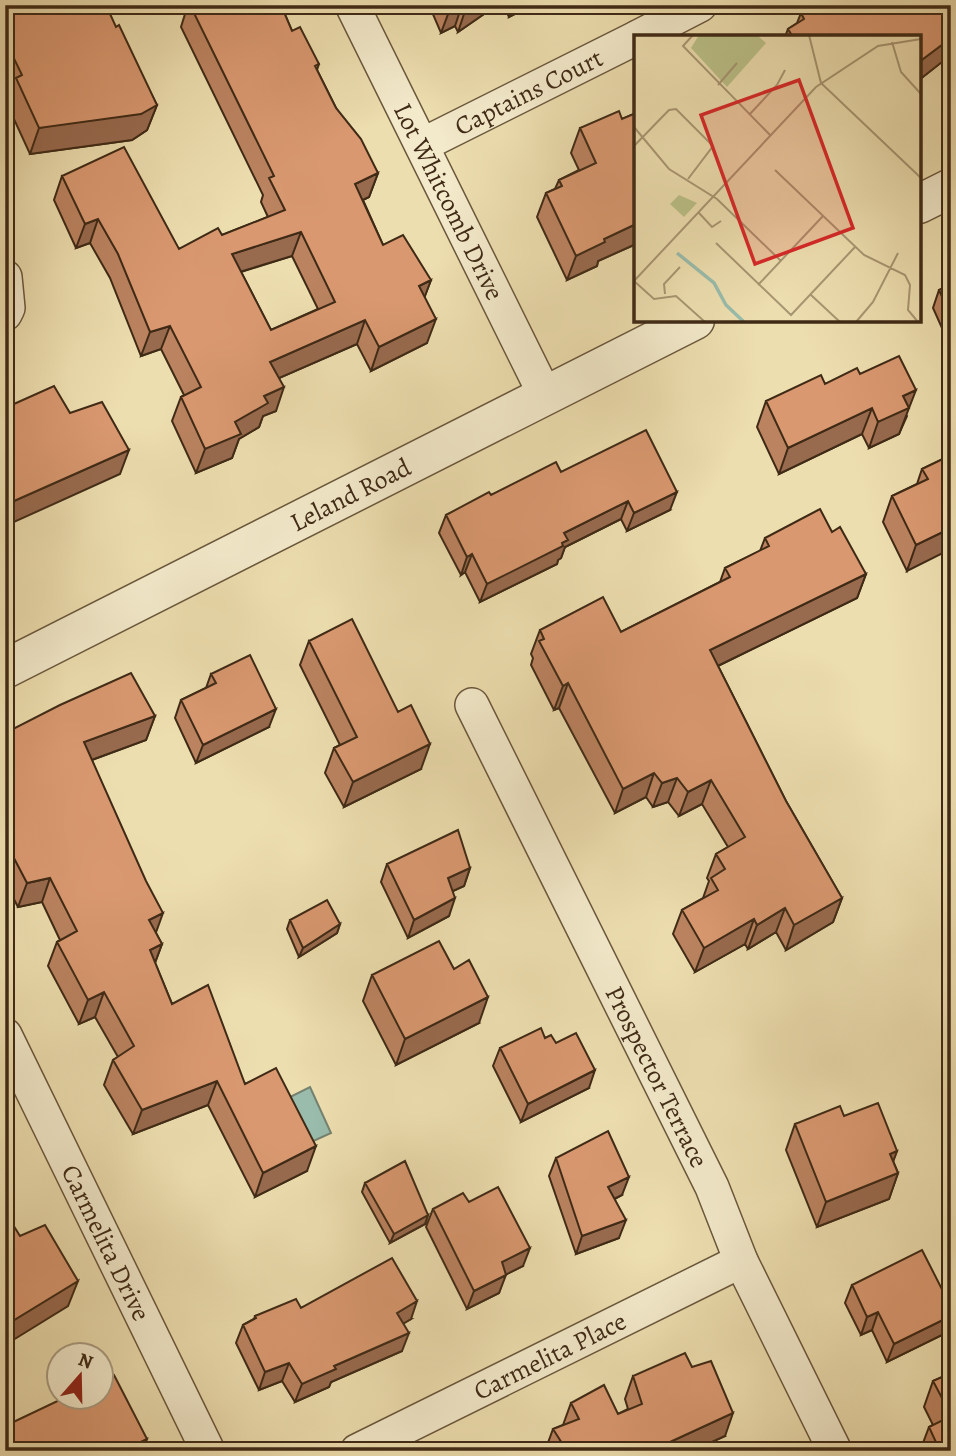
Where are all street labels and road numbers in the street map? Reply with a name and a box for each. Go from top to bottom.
street label: Captains Court [448,40,609,144]
street label: Lot Whitcomb Drive [386,97,513,306]
street label: Leland Road [284,449,417,539]
street label: Prospector Terrace [597,980,717,1173]
street label: Carmelita Drive [53,1159,159,1327]
street label: Carmelita Place [467,1303,632,1408]

